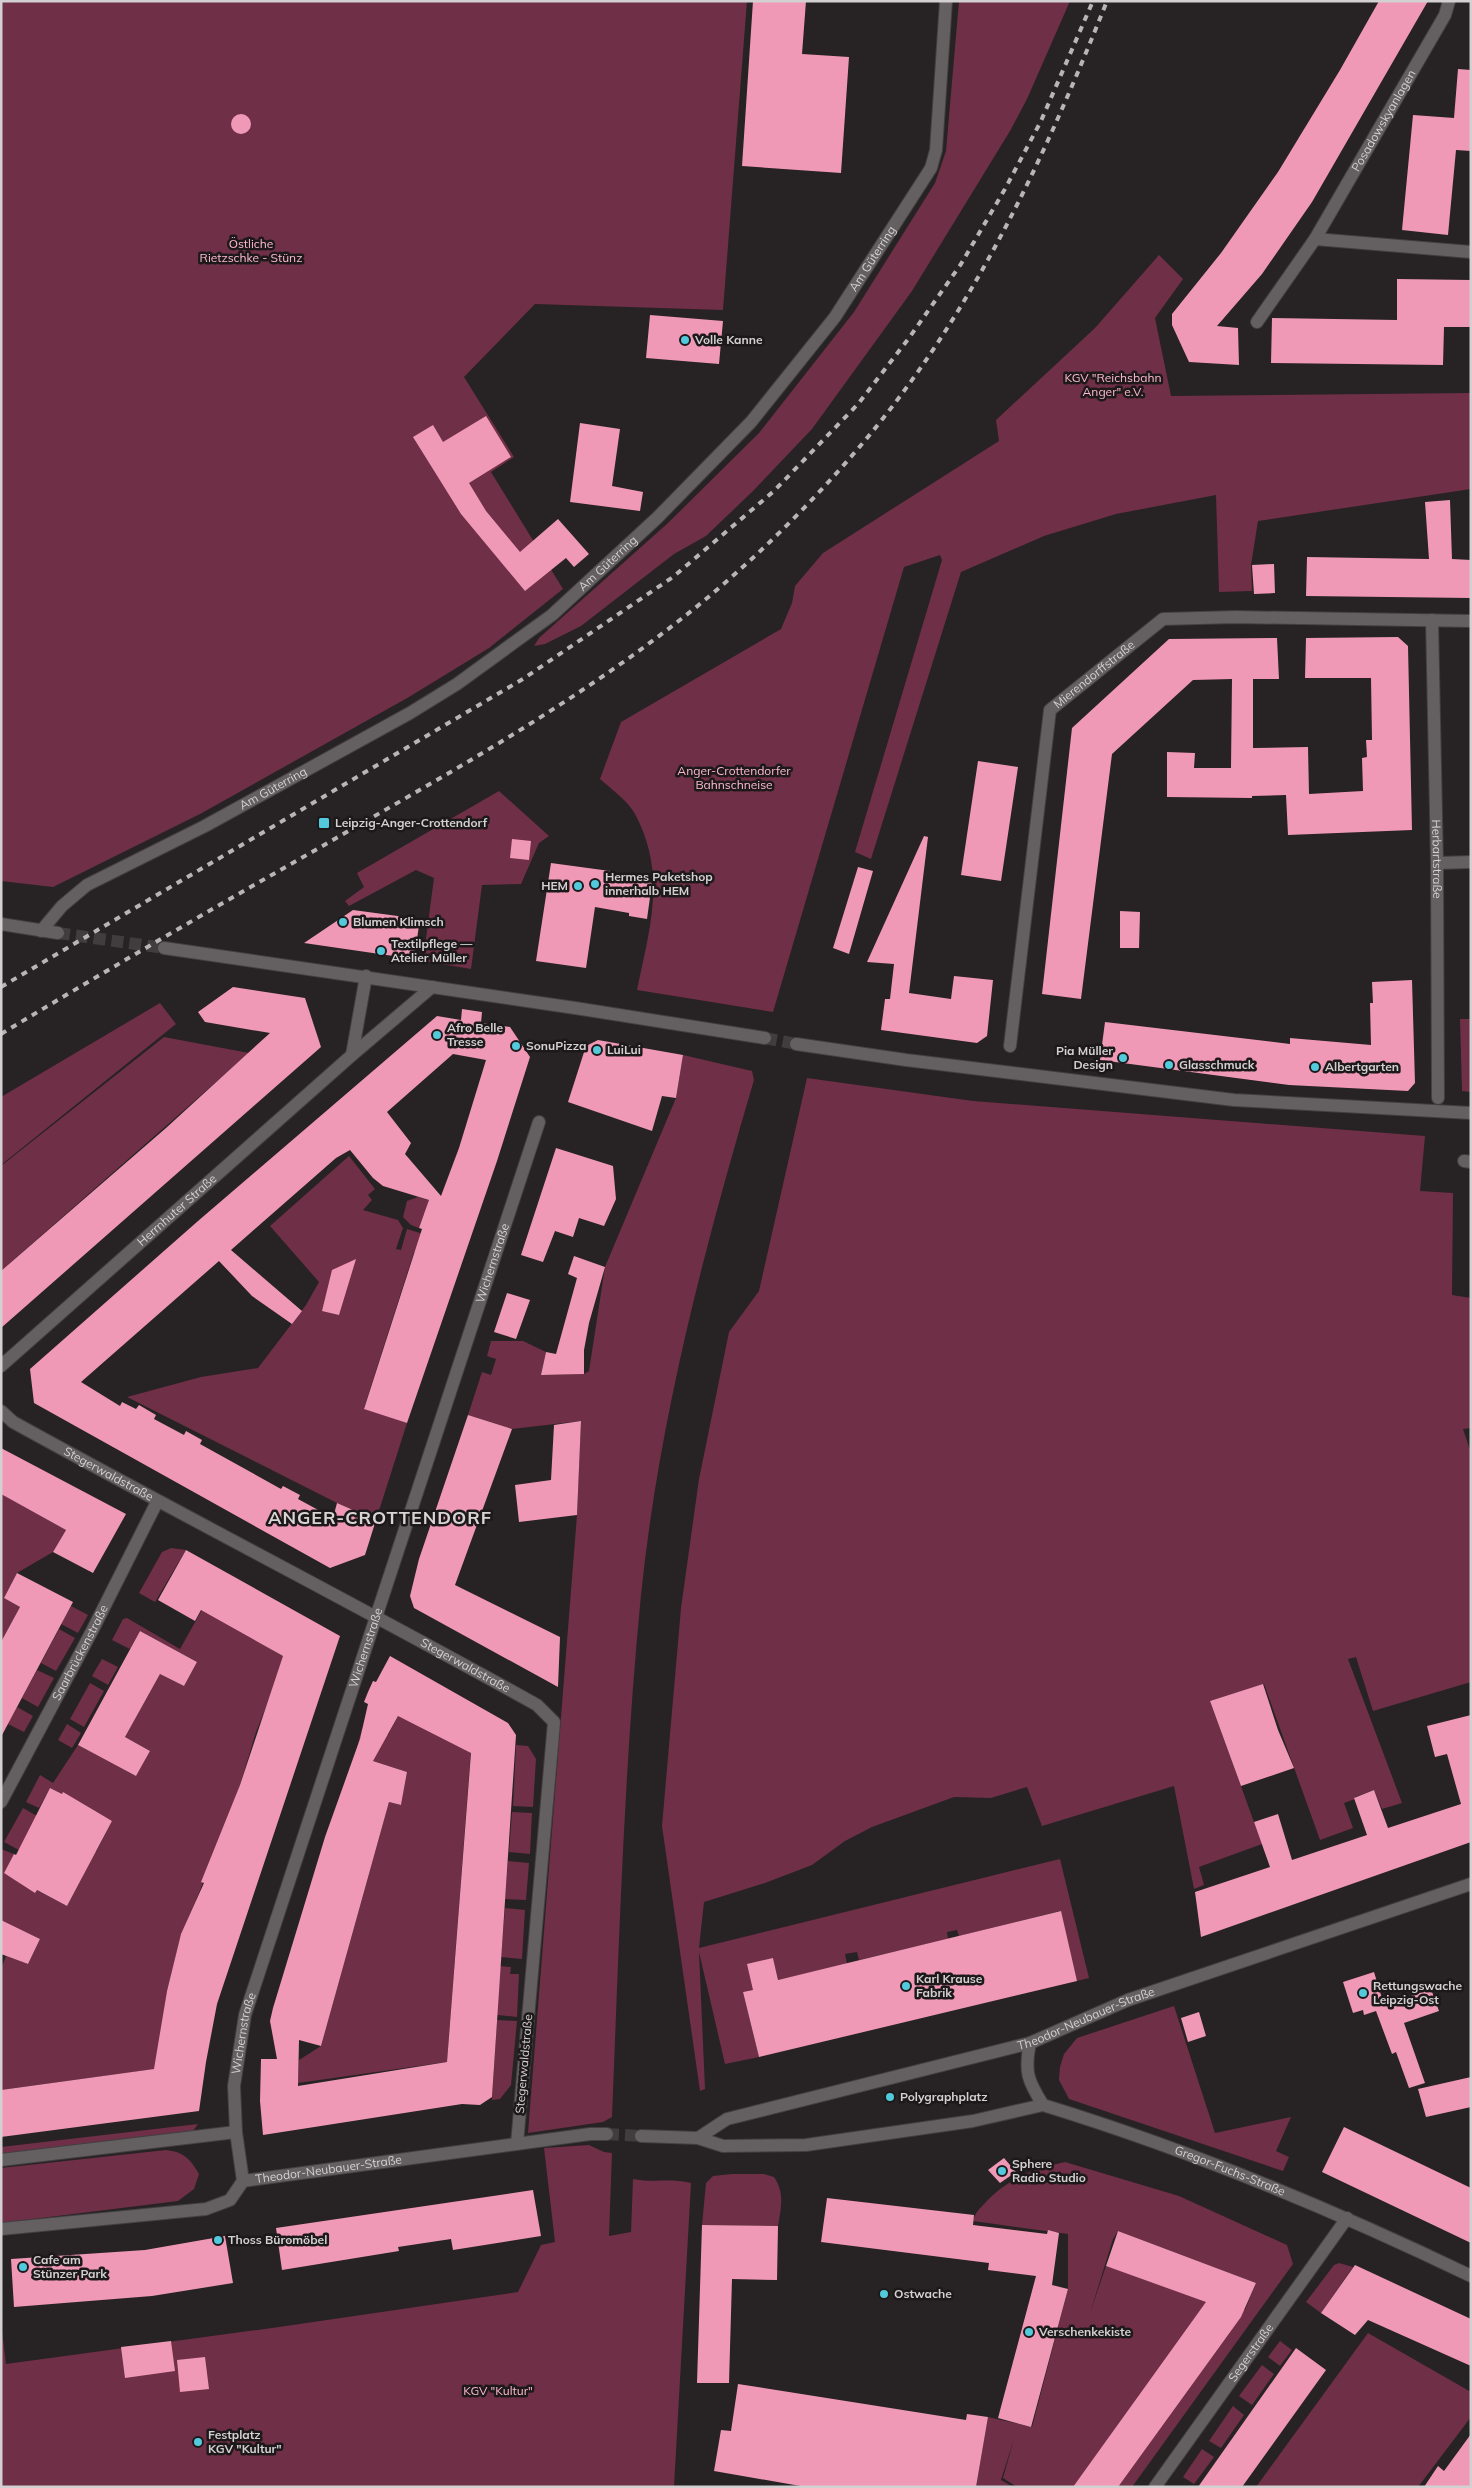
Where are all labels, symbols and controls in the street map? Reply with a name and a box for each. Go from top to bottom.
street label: Posadowskyanlagen [1348,67,1419,174]
street label: Am Güterring [846,223,899,294]
park label: Östliche Rietzschke - Stünz [200,236,302,265]
place label: Volle Kanne [694,332,763,347]
marker: Volle Kanne [679,334,691,346]
park label: KGV "Reichsbahn Anger" e.V. [1064,370,1162,399]
street label: Am Güterring [575,532,640,594]
street label: Mierendorffstraße [1050,637,1137,711]
street label: Am Güterring [237,763,309,813]
park label: Anger-Crottendorfer Bahnschneise [677,763,791,792]
place label: Leipzig-Anger-Crottendorf [335,815,488,830]
marker: Leipzig-Anger-Crottendorf [317,816,331,830]
street label: Herbartstraße [1429,819,1445,899]
place label: Hermes Paketshop innerhalb HEM [605,869,713,898]
place label: HEM [541,878,568,893]
marker: Hermes Paketshop innerhalb HEM [589,878,601,890]
marker: HEM [572,880,584,892]
place label: Blumen Klimsch [353,914,444,929]
marker: Blumen Klimsch [337,916,349,928]
place label: Textilpflege — Atelier Müller [391,936,473,965]
marker: Textilpflege — Atelier Müller [375,945,387,957]
place label: Afro Belle Tresse [447,1020,503,1049]
marker: Afro Belle Tresse [431,1029,443,1041]
place label: SonuPizza [526,1038,586,1053]
marker: SonuPizza [510,1040,522,1052]
place label: LuiLui [607,1042,641,1057]
place label: Pia Müller Design [1056,1043,1113,1072]
marker: LuiLui [591,1044,603,1056]
marker: Pia Müller Design [1117,1052,1129,1064]
place label: Glasschmuck [1179,1057,1255,1072]
marker: Glasschmuck [1163,1059,1175,1071]
place label: Albertgarten [1325,1059,1399,1074]
marker: Albertgarten [1309,1061,1321,1073]
street label: Herrnhuter Straße [134,1171,219,1249]
street label: Wichernstraße [472,1221,512,1305]
street label: Stegerwaldstraße [61,1443,156,1504]
district label: ANGER-CROTTENDORF [268,1506,492,1529]
street label: Saarbrückenstraße [48,1602,111,1703]
street label: Wichernstraße [345,1606,386,1689]
street label: Stegerwaldstraße [418,1635,513,1696]
place label: Karl Krause Fabrik [916,1971,983,2000]
place label: Rettungswache Leipzig-Ost [1373,1978,1463,2007]
marker: Karl Krause Fabrik [900,1980,912,1992]
street label: Theodor-Neubauer-Straße [1016,1984,1157,2053]
marker: Rettungswache Leipzig-Ost [1357,1987,1369,1999]
street label: Wichernstraße [228,1991,259,2075]
street label: Stegerwaldstraße [512,2014,535,2114]
place label: Polygraphplatz [900,2089,987,2104]
marker: Polygraphplatz [884,2091,896,2103]
street label: Gregor-Fuchs-Straße [1173,2142,1288,2199]
street label: Theodor-Neubauer-Straße [254,2152,403,2186]
place label: Sphere Radio Studio [1012,2156,1086,2185]
marker: Sphere Radio Studio [996,2165,1008,2177]
place label: Thoss Büromöbel [228,2232,327,2247]
marker: Thoss Büromöbel [212,2234,224,2246]
place label: Cafe am Stünzer Park [33,2252,107,2281]
marker: Cafe am Stünzer Park [17,2261,29,2273]
place label: Ostwache [894,2286,952,2301]
marker: Ostwache [878,2288,890,2300]
street label: Segerstraße [1225,2320,1276,2384]
place label: Verschenkekiste [1038,2324,1132,2339]
marker: Verschenkekiste [1023,2326,1035,2338]
park label: KGV "Kultur" [463,2383,533,2398]
place label: Festplatz KGV "Kultur" [208,2427,282,2456]
marker: Festplatz KGV "Kultur" [192,2436,204,2448]

